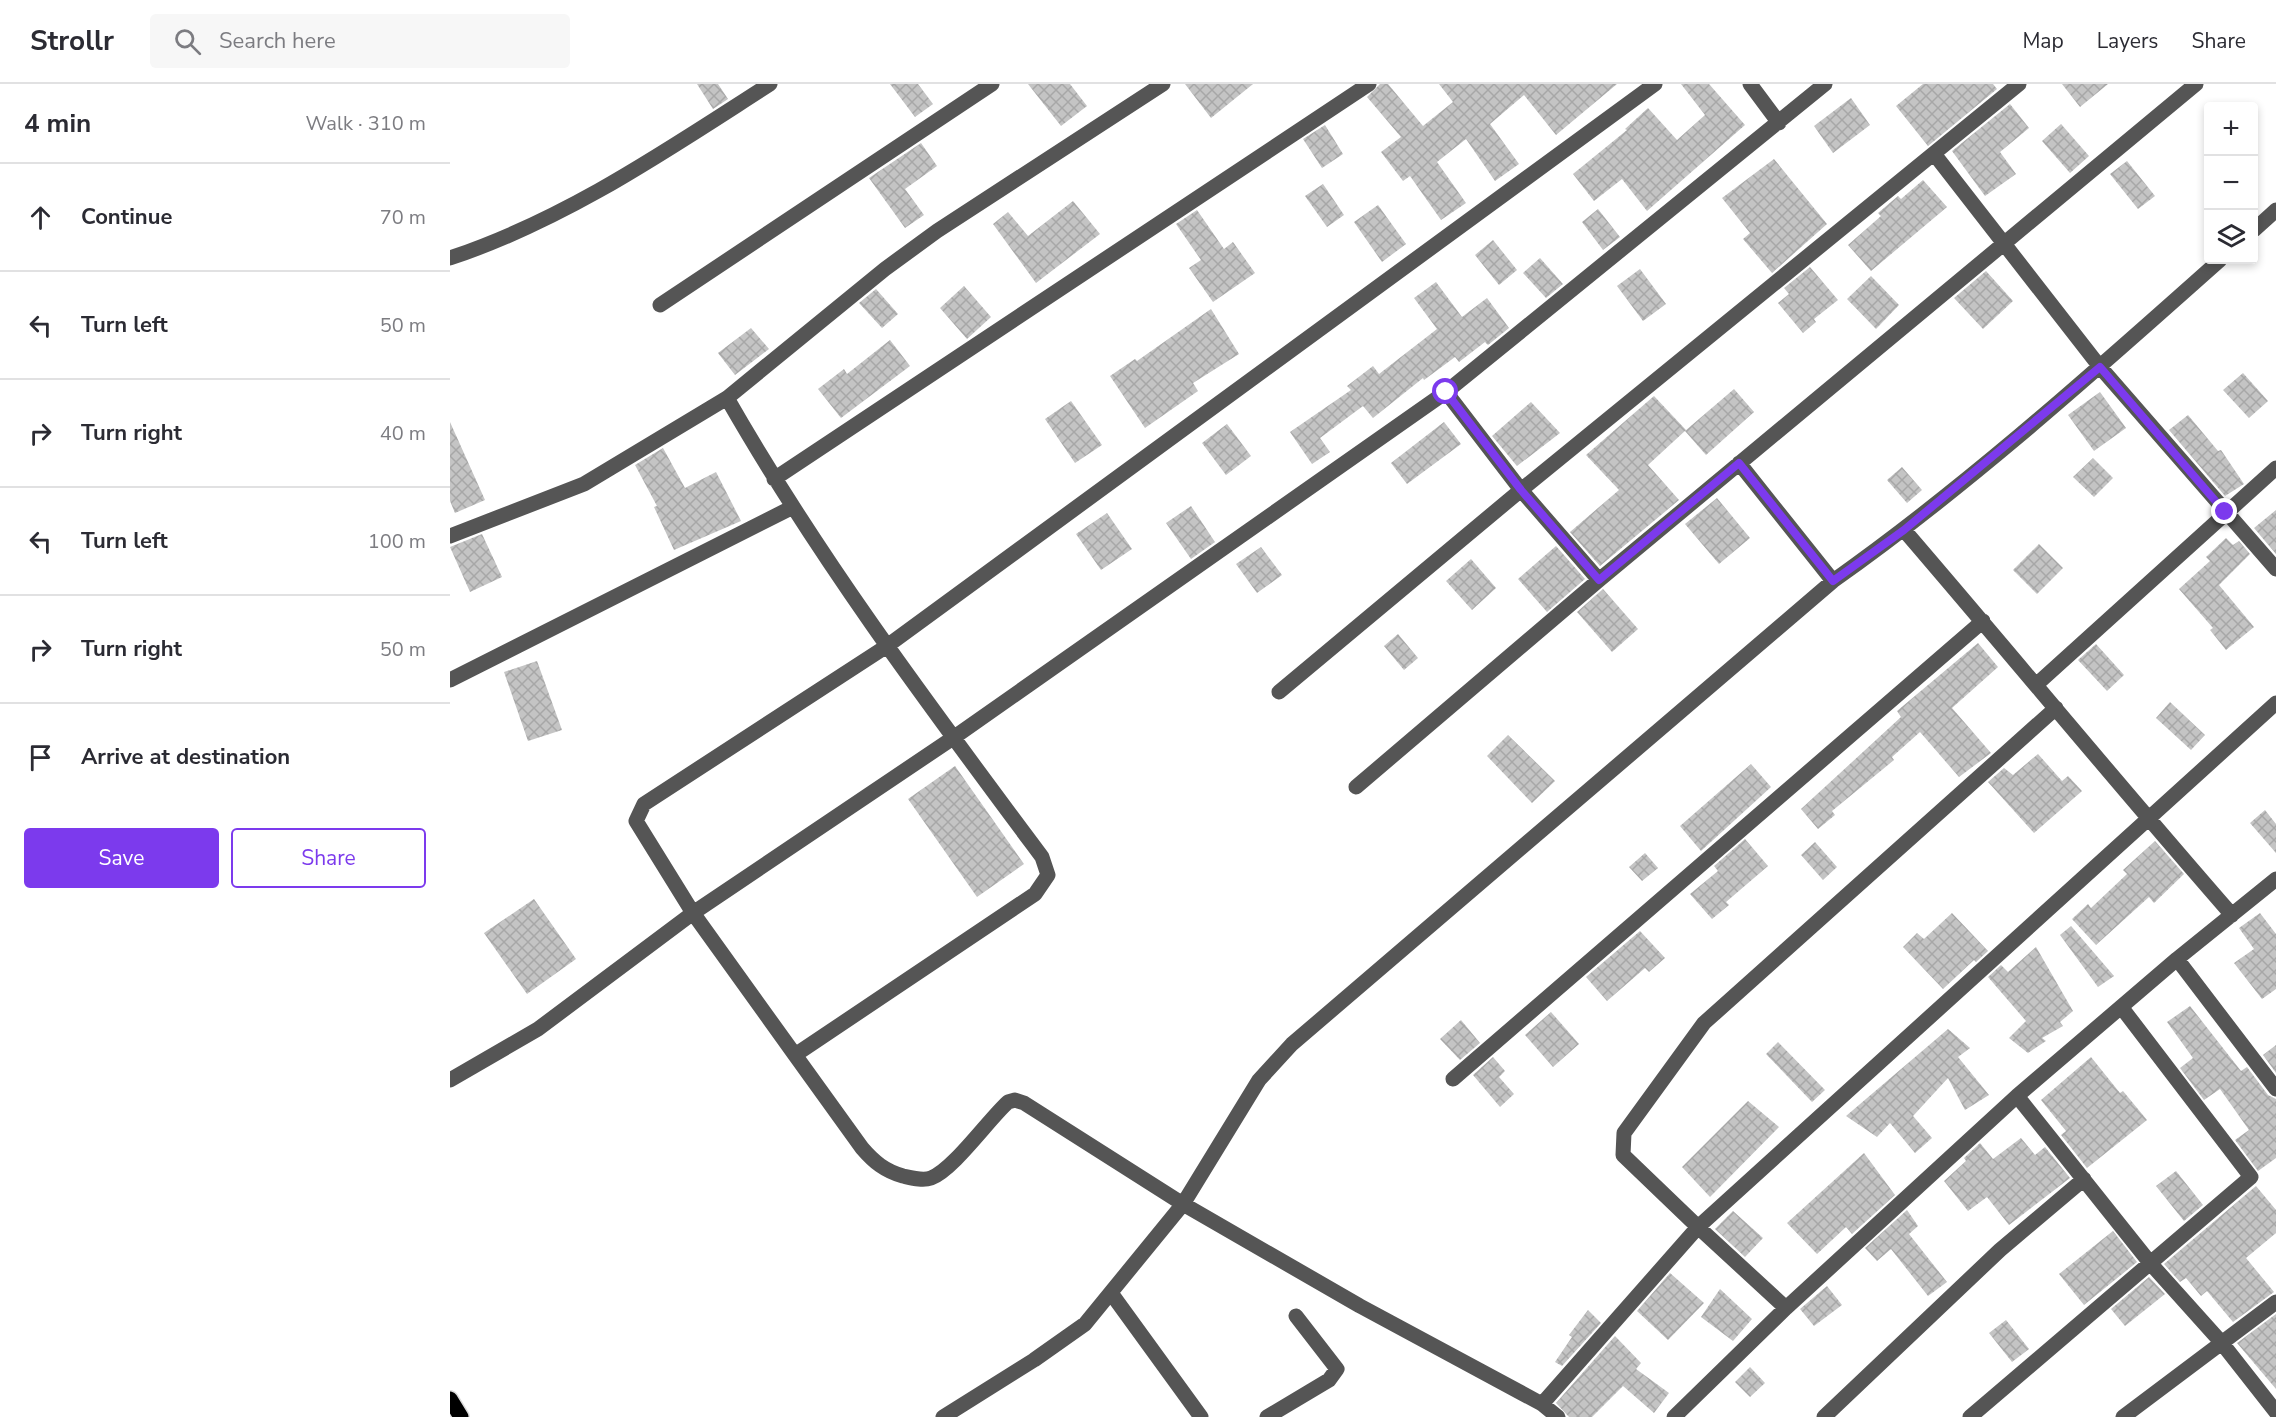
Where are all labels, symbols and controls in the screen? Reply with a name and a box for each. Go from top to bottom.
search box [150,14,570,68]
text: Strollr [30,22,114,60]
icon: search [171,25,204,58]
text: Search here [219,26,336,56]
text: Map [2022,27,2064,55]
text: Layers [2097,27,2158,55]
text: Share [2191,27,2246,55]
map controls [2204,102,2258,264]
button: + [2204,102,2258,156]
text: 4 min [24,106,91,141]
text: Walk · 310 m [306,110,426,137]
button: − [2204,156,2258,210]
icon: ahead [24,201,57,234]
text: Continue [81,202,172,232]
text: 70 m [380,204,426,231]
button: layers [2204,210,2258,264]
icon: left [24,309,57,342]
text: Turn left [81,310,168,340]
text: 50 m [380,312,426,339]
route start [1432,378,1458,404]
icon: right [24,417,57,450]
text: Turn right [81,418,182,448]
text: 40 m [380,420,426,447]
route end [2211,498,2237,524]
icon: left [24,525,57,558]
text: Turn left [81,526,168,556]
text: 100 m [368,528,426,555]
icon: right [24,633,57,666]
text: Turn right [81,634,182,664]
text: 50 m [380,636,426,663]
icon: arrive [24,741,57,774]
text: Arrive at destination [81,742,290,772]
button: Save [24,828,219,888]
button: Share [231,828,426,888]

